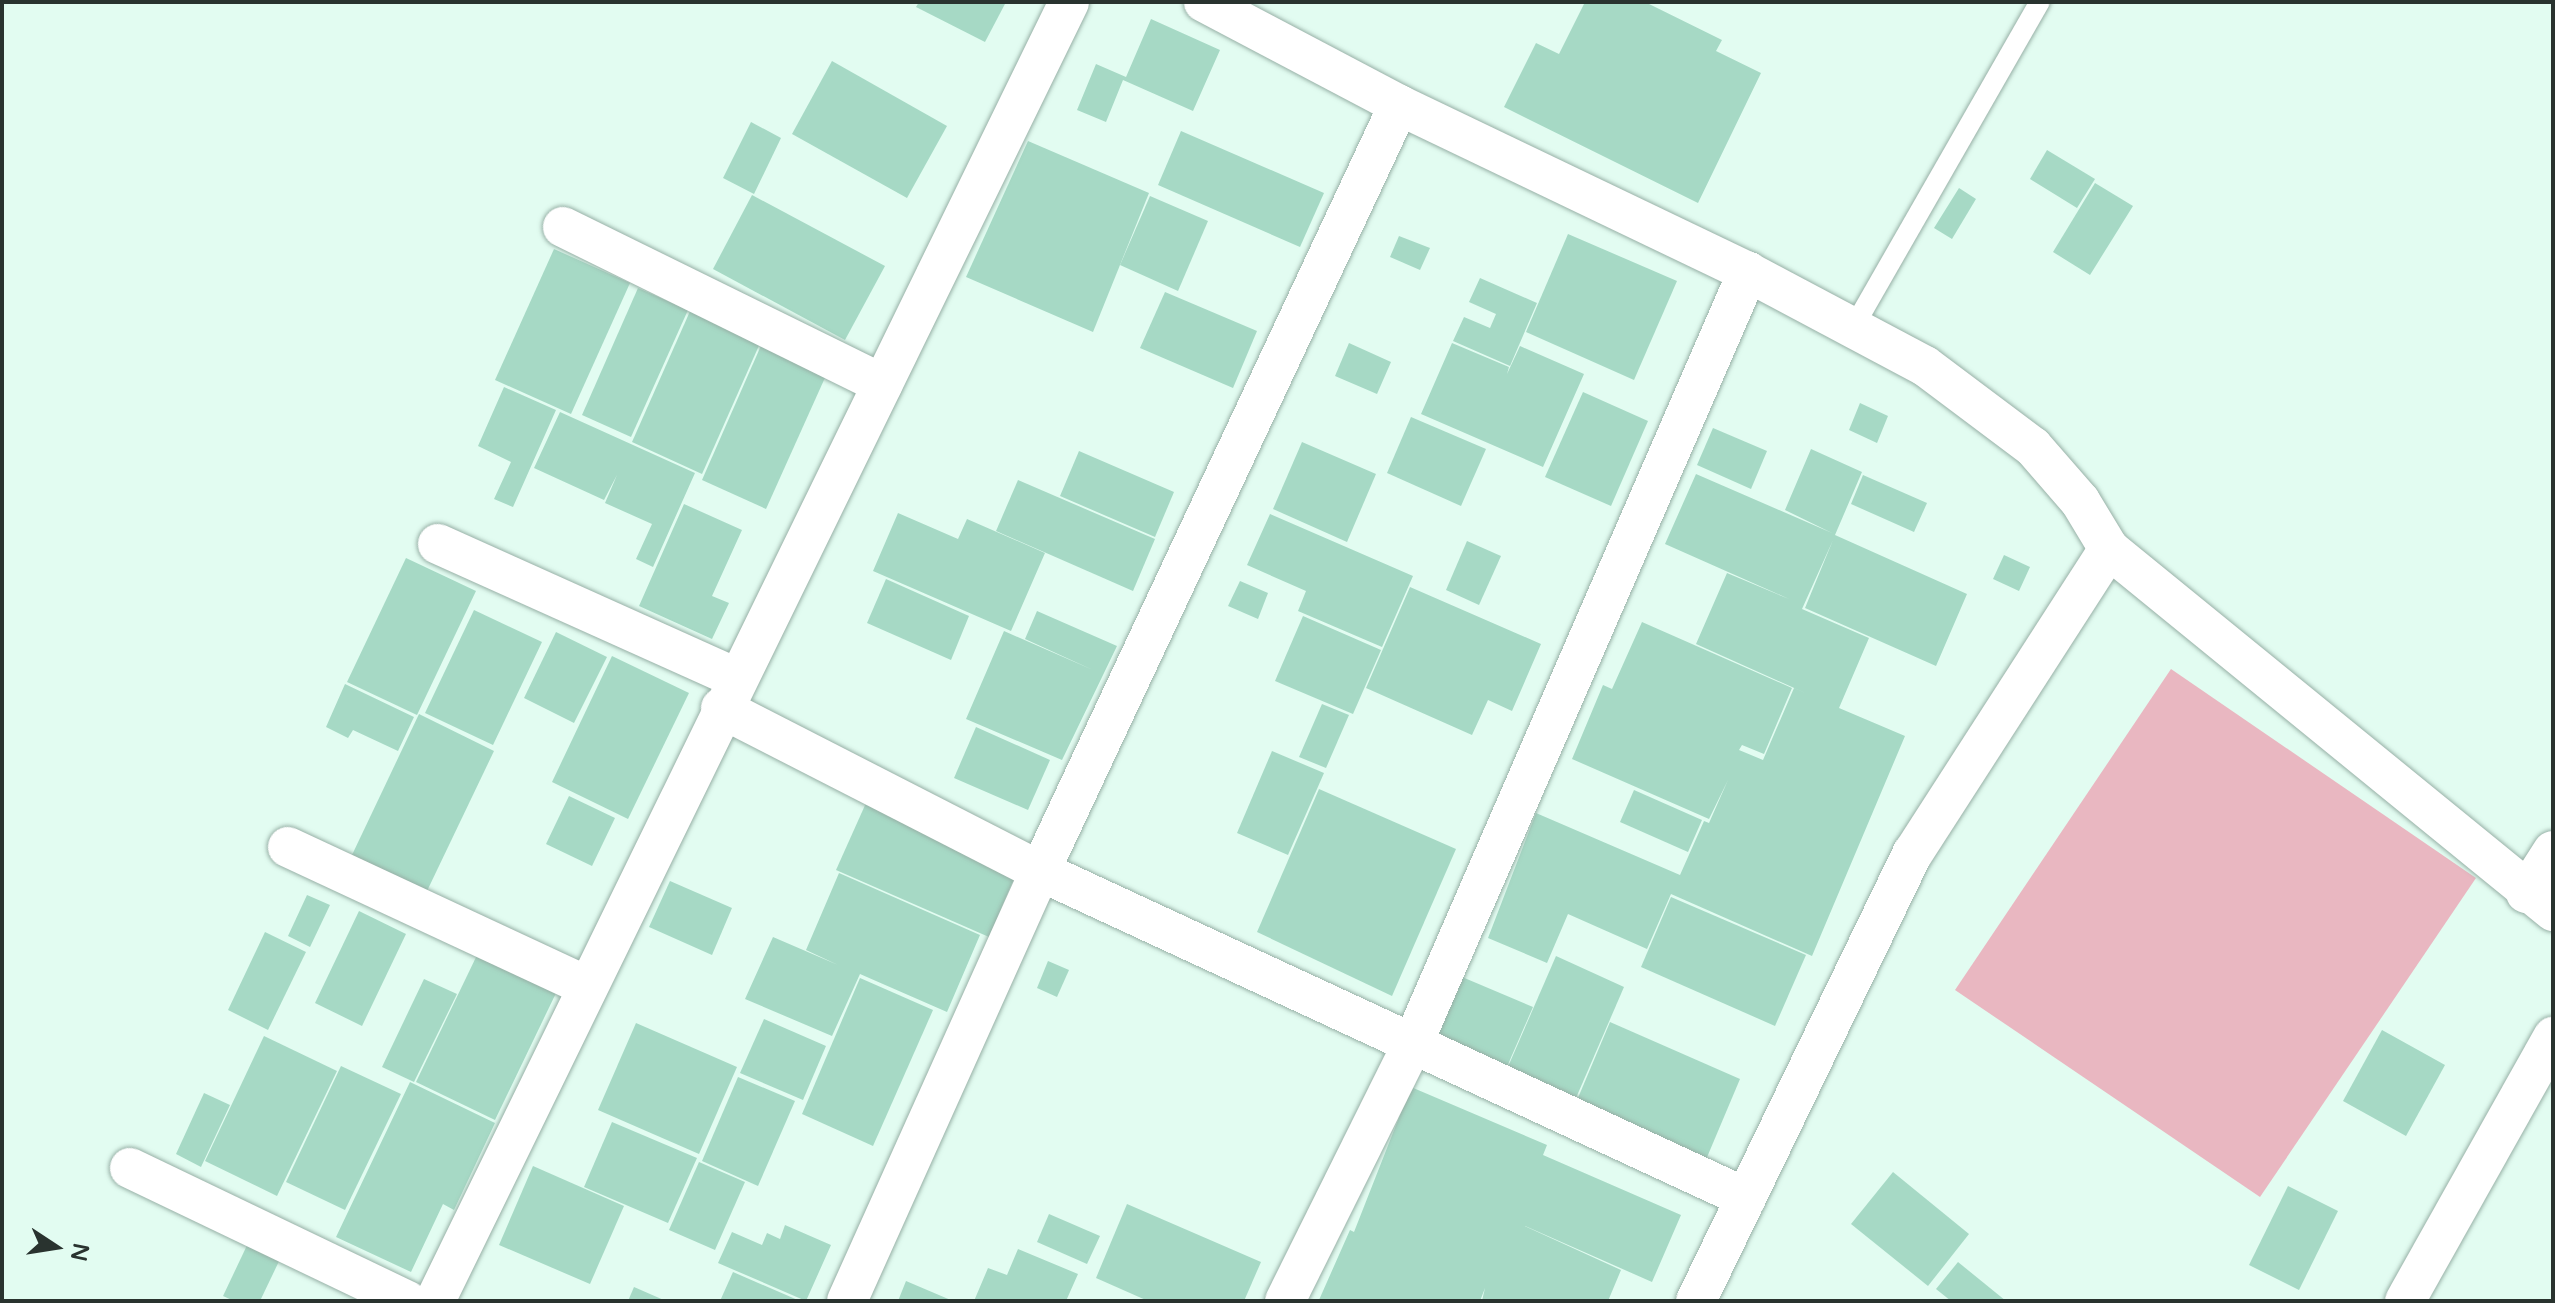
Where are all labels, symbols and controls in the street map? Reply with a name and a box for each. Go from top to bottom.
north arrow [16,1207,96,1287]
text: N [65,1241,94,1263]

